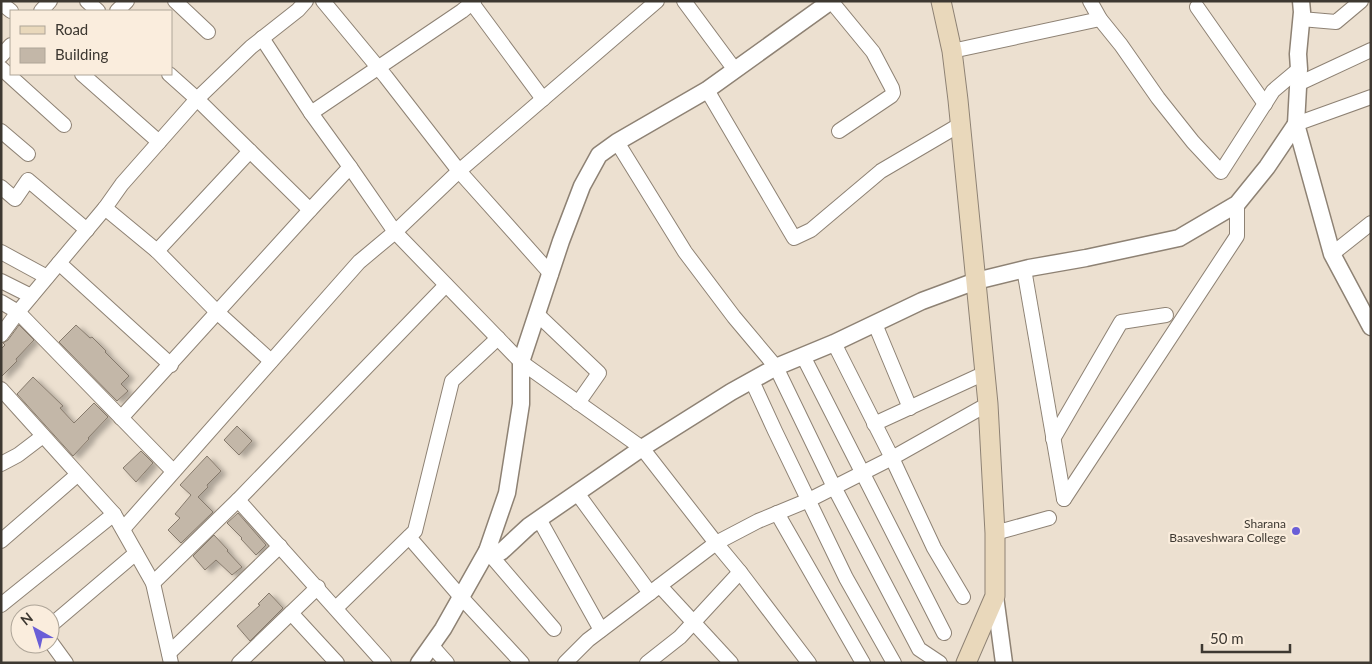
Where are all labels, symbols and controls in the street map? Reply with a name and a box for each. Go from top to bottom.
legend [10,10,172,75]
text: Road [55,20,88,38]
text: Building [55,45,108,63]
place label: Sharana Basaveshwara College [1169,516,1286,545]
marker: Sharana Basaveshwara College [1290,525,1302,537]
north arrow [10,604,60,654]
text: N [17,609,36,629]
scale bar [1202,622,1290,654]
text: 50 m [1210,629,1244,647]

